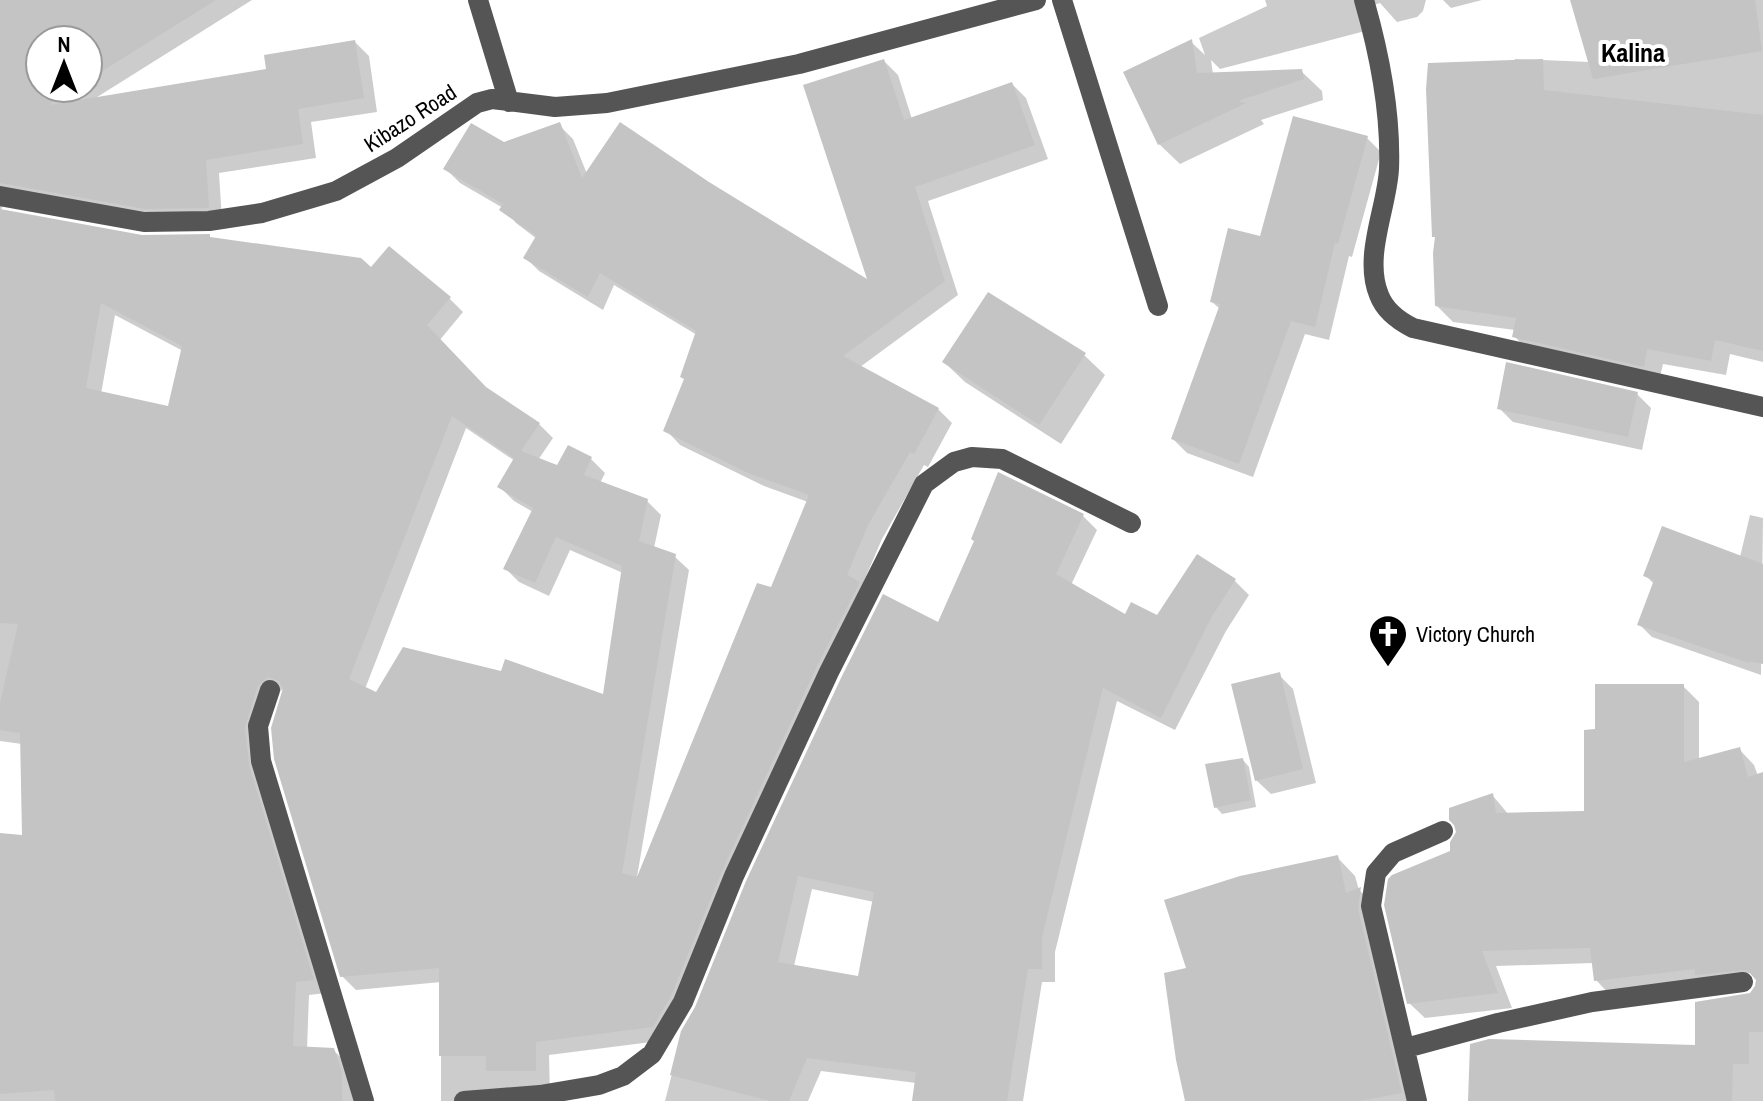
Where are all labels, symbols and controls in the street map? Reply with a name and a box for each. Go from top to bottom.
north arrow [24,24,104,104]
text: N [57,29,71,59]
district label: Kalina [1601,35,1665,70]
street label: Kibazo Road [358,77,462,159]
church icon: Victory Church [1367,613,1409,668]
place label: Victory Church [1416,619,1535,649]

